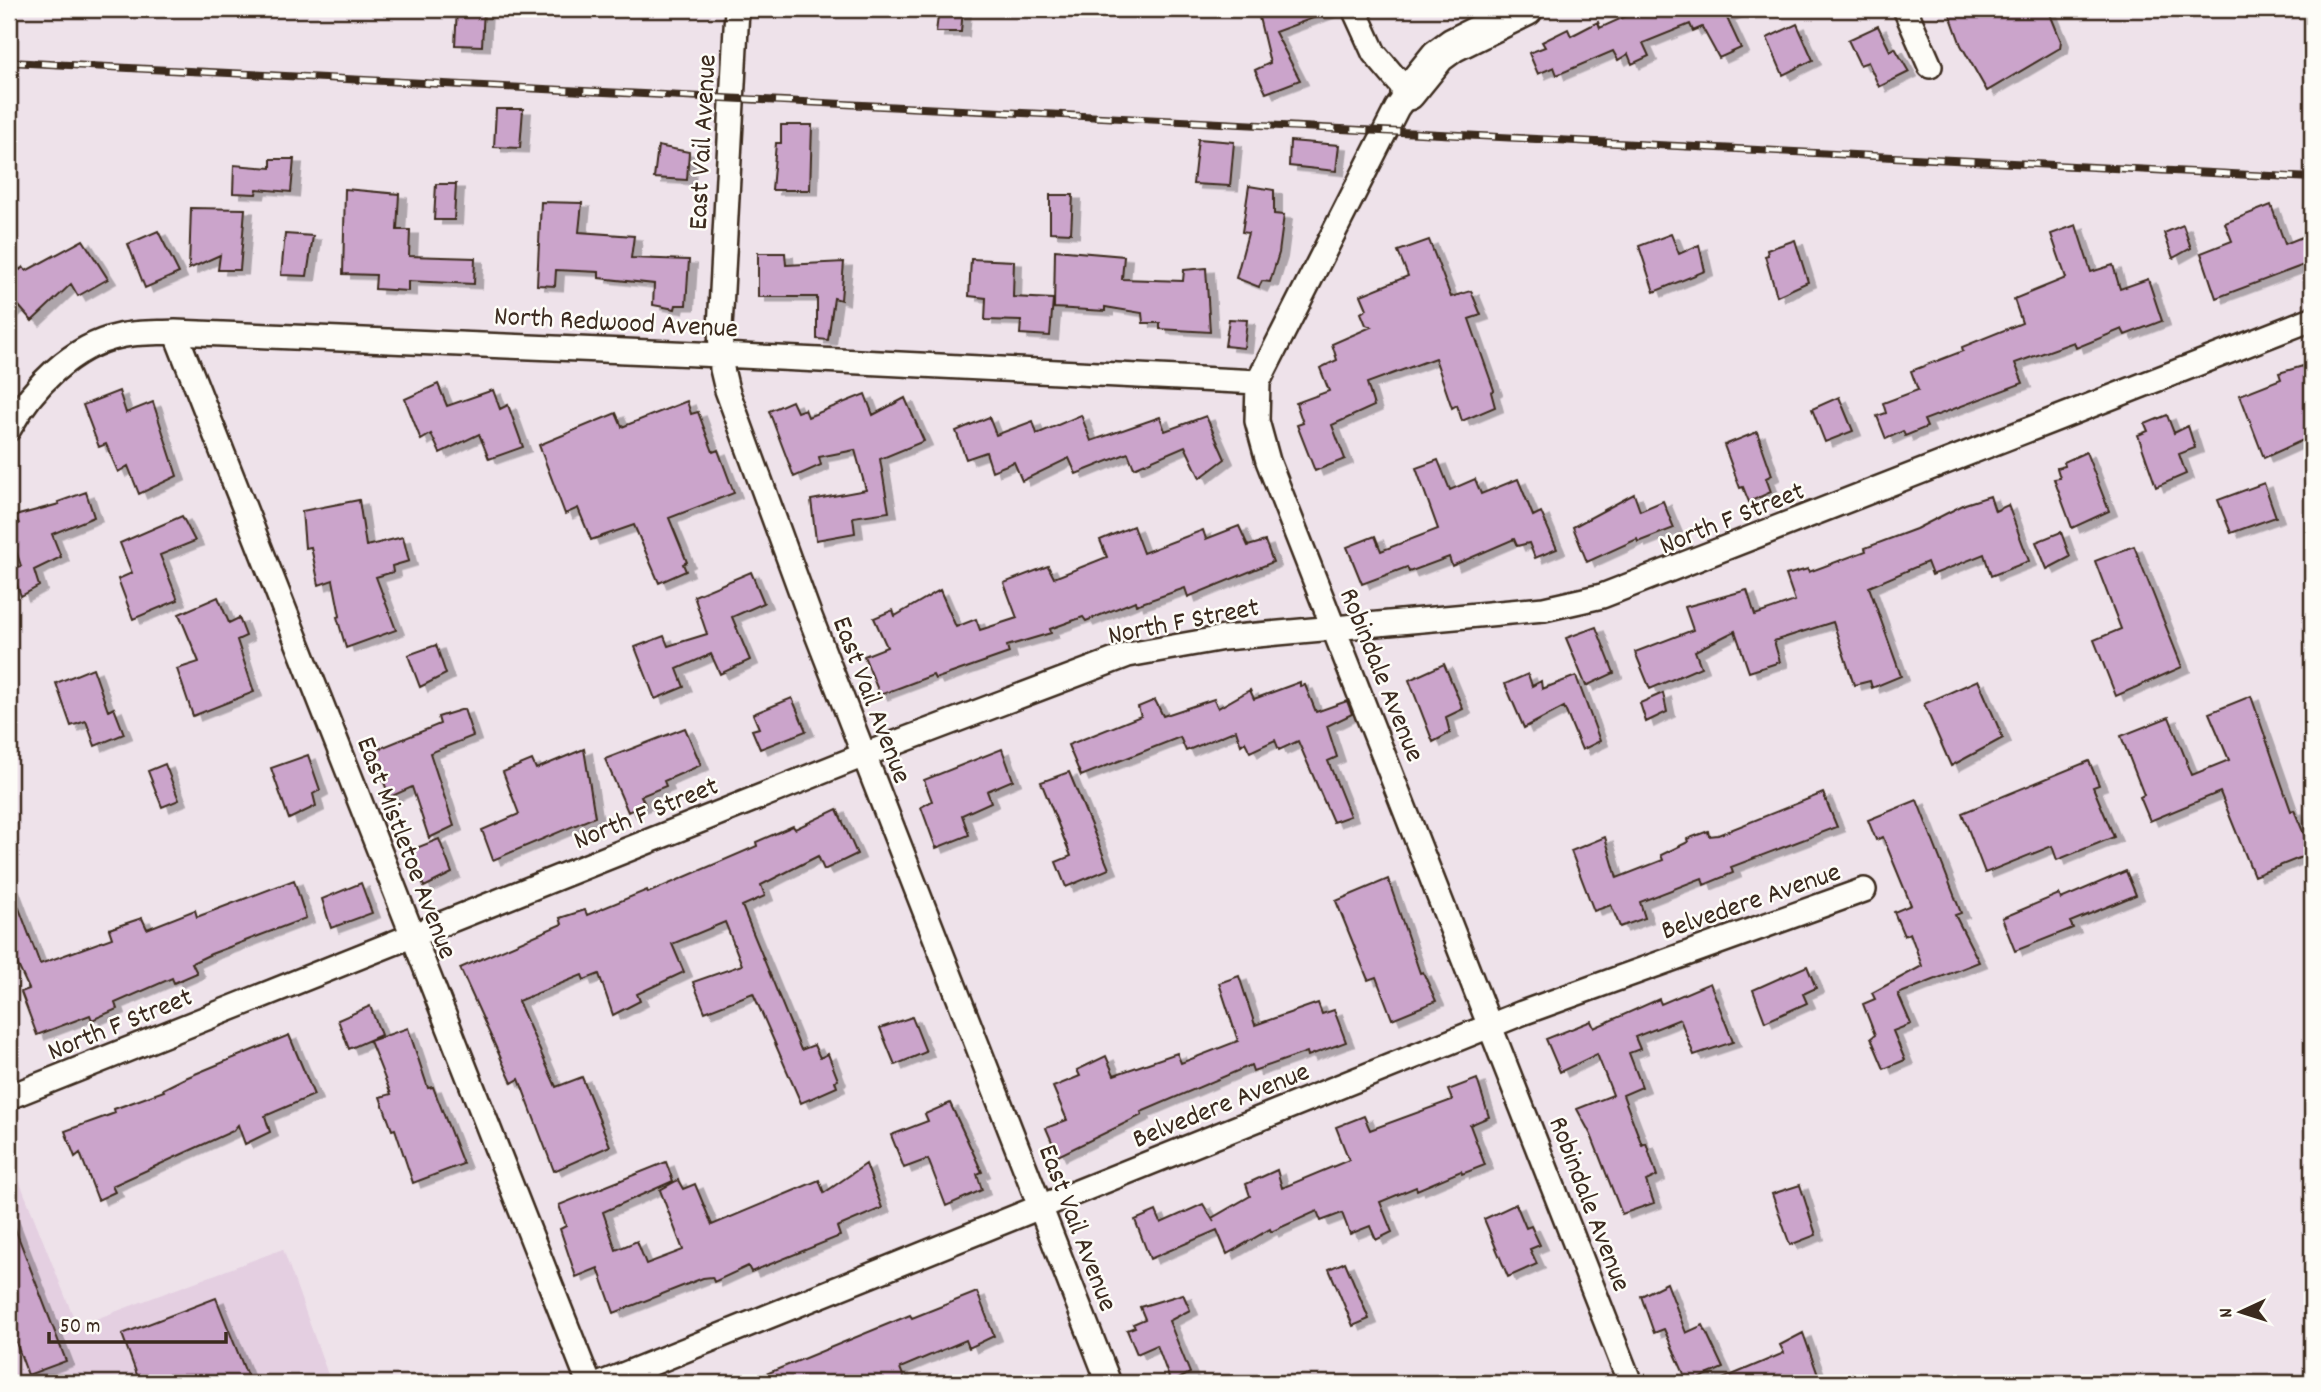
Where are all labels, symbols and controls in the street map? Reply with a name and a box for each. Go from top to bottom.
street label: East Vail Avenue [680,53,730,231]
street label: North Redwood Avenue [493,299,739,351]
street label: North F Street [1654,473,1811,568]
street label: Robindale Avenue [1326,583,1432,769]
street label: North F Street [1105,590,1263,658]
street label: East Vail Avenue [819,612,920,790]
street label: East Mistletoe Avenue [344,732,465,966]
street label: North F Street [568,768,725,863]
street label: Belvedere Avenue [1657,854,1847,953]
street label: North F Street [42,979,199,1074]
street label: Belvedere Avenue [1127,1054,1316,1161]
street label: Robindale Avenue [1536,1111,1639,1298]
street label: East Vail Avenue [1025,1140,1126,1318]
north arrow [2206,1276,2276,1346]
scale bar [49,1301,226,1345]
text: N [2214,1307,2241,1319]
text: 50 m [60,1313,100,1343]

